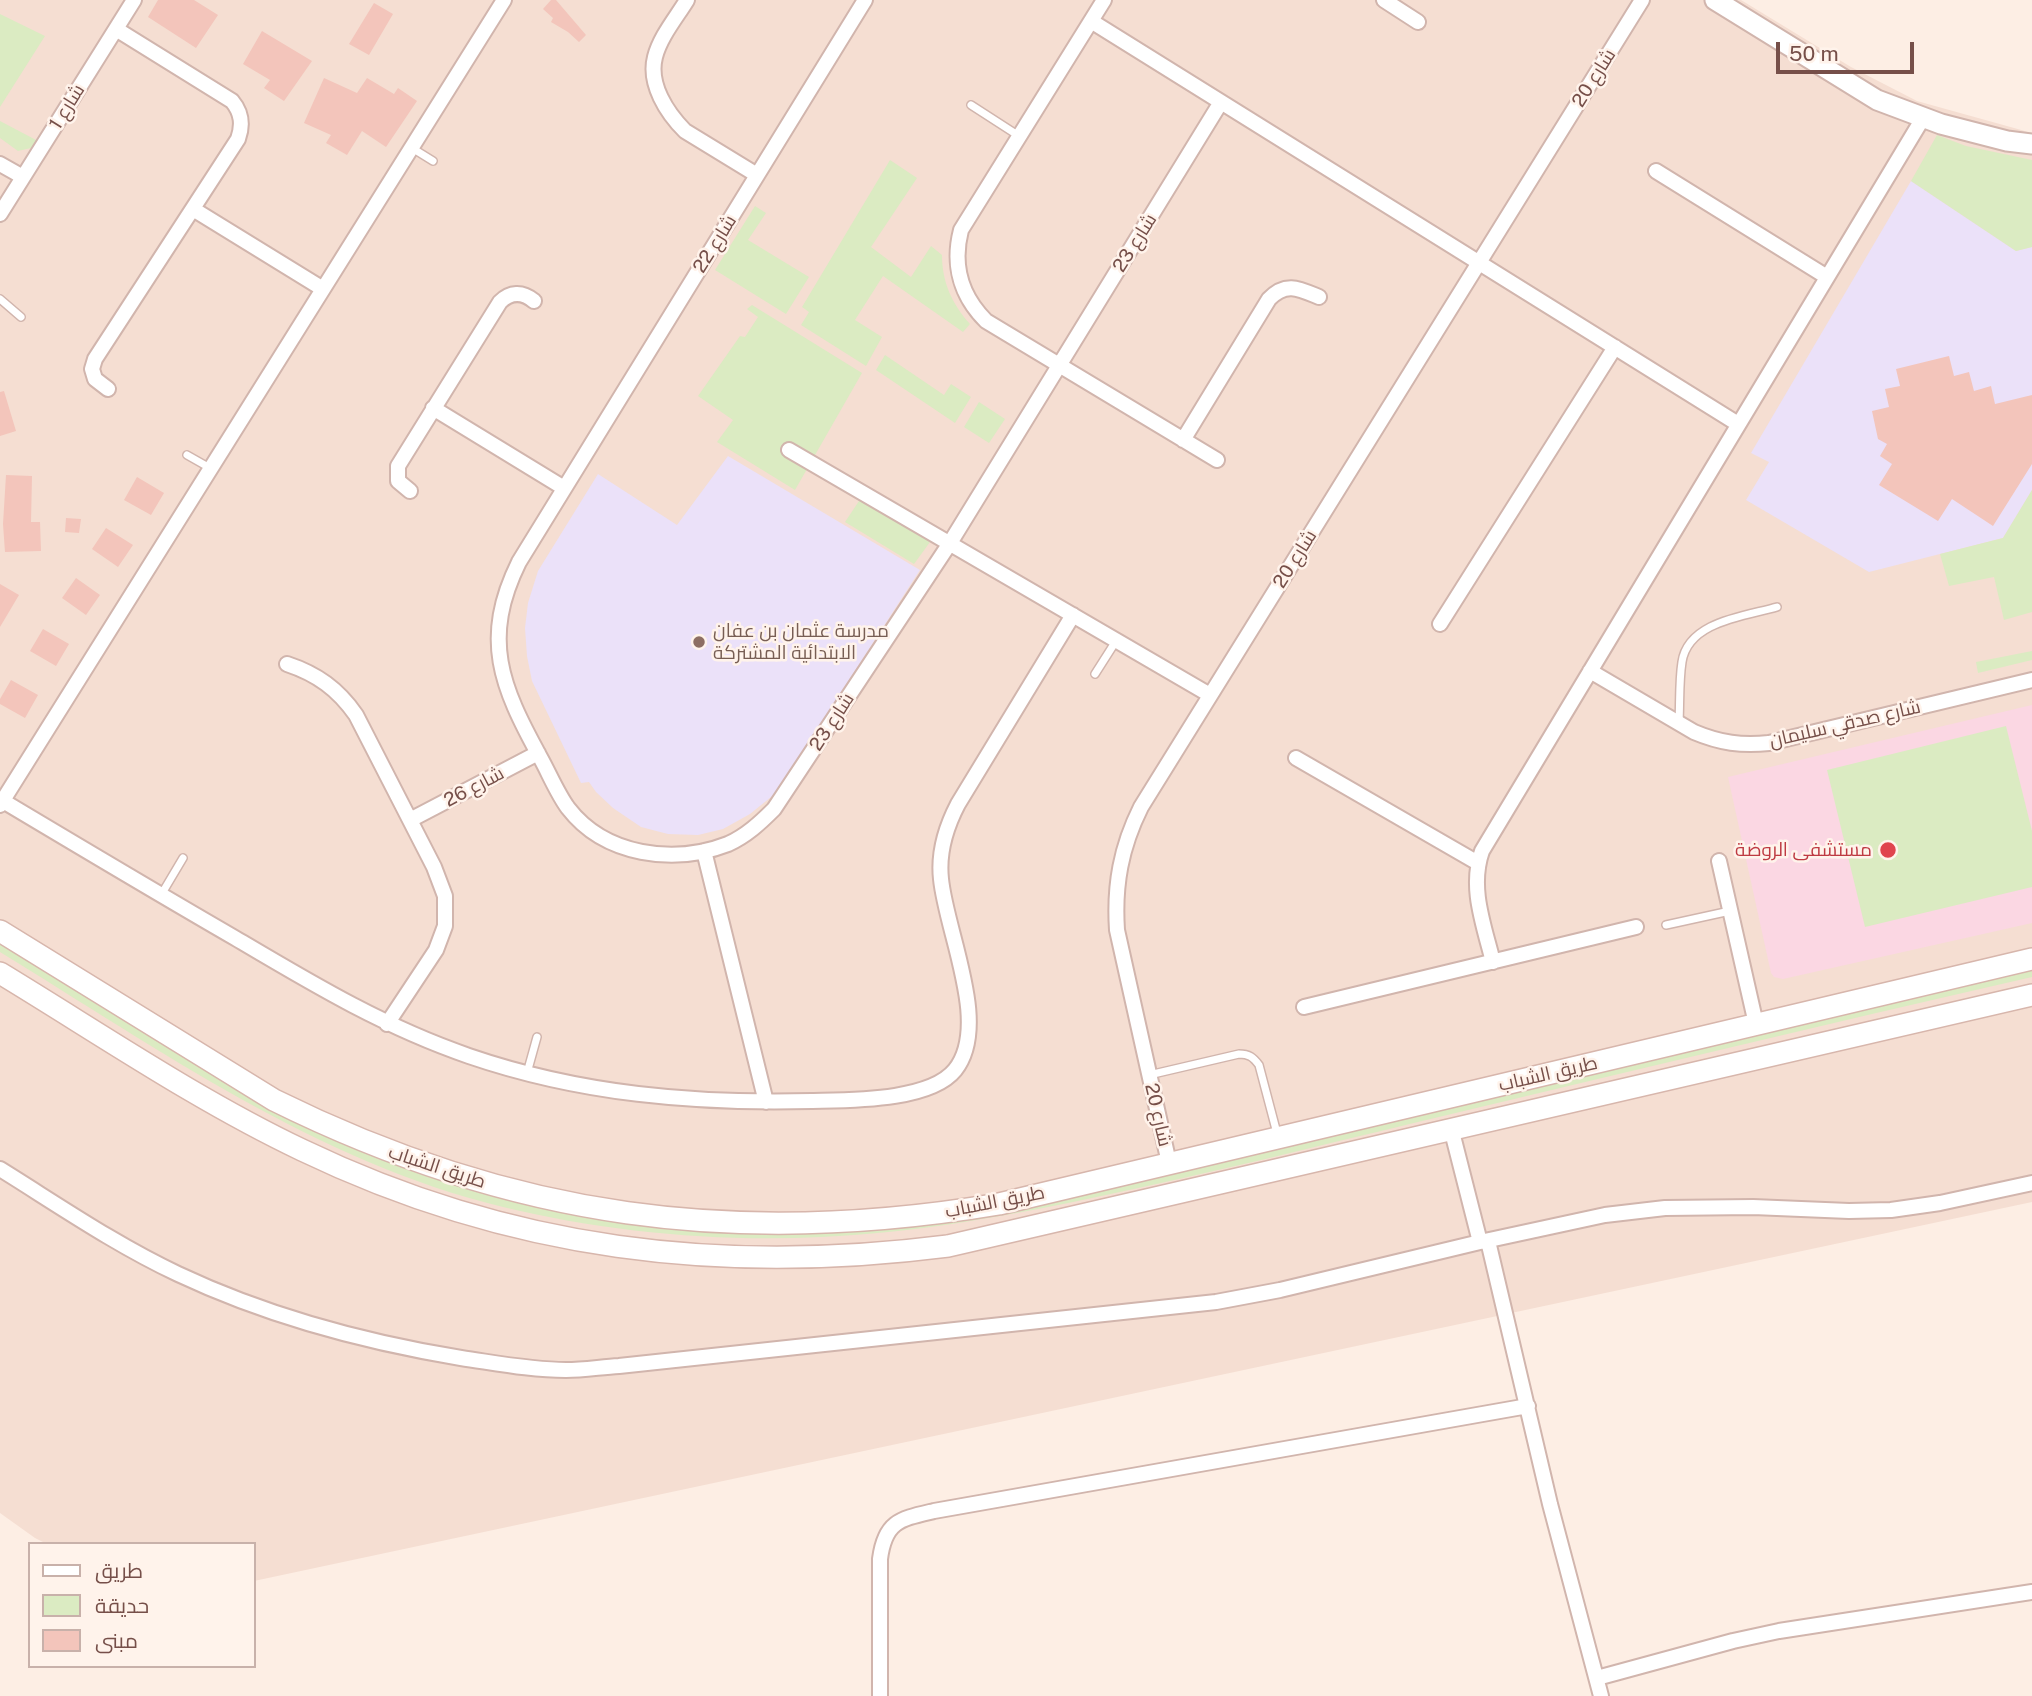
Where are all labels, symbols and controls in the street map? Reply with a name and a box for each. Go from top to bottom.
scale bar [1780,28,1918,72]
text: 50 m [1789,41,1839,66]
street label: شارع 20 [1567,45,1621,111]
street label: شارع 1 [44,80,90,134]
street label: شارع 23 [1108,210,1162,276]
street label: شارع 22 [688,211,742,277]
street label: شارع 20 [1268,526,1322,592]
place label: مدرسة عثمان بن عفان الابتدائية المشتركة [713,620,889,664]
marker: مدرسة عثمان بن عفان الابتدائية المشتركة [691,634,707,650]
street label: شارع 23 [805,689,859,755]
street label: شارع صدقي سليمان [1767,696,1923,752]
street label: شارع 26 [440,762,508,812]
place label: مستشفى الروضة [1735,839,1872,861]
marker: مستشفى الروضة [1878,840,1898,860]
street label: طريق الشباب [1496,1052,1600,1096]
street label: شارع 20 [1140,1081,1176,1149]
street label: طريق الشباب [385,1141,489,1193]
street label: طريق الشباب [943,1181,1047,1223]
legend [28,1542,256,1668]
text: طريق [95,1558,143,1583]
text: حديقة [95,1593,149,1618]
text: مبنى [95,1628,138,1653]

